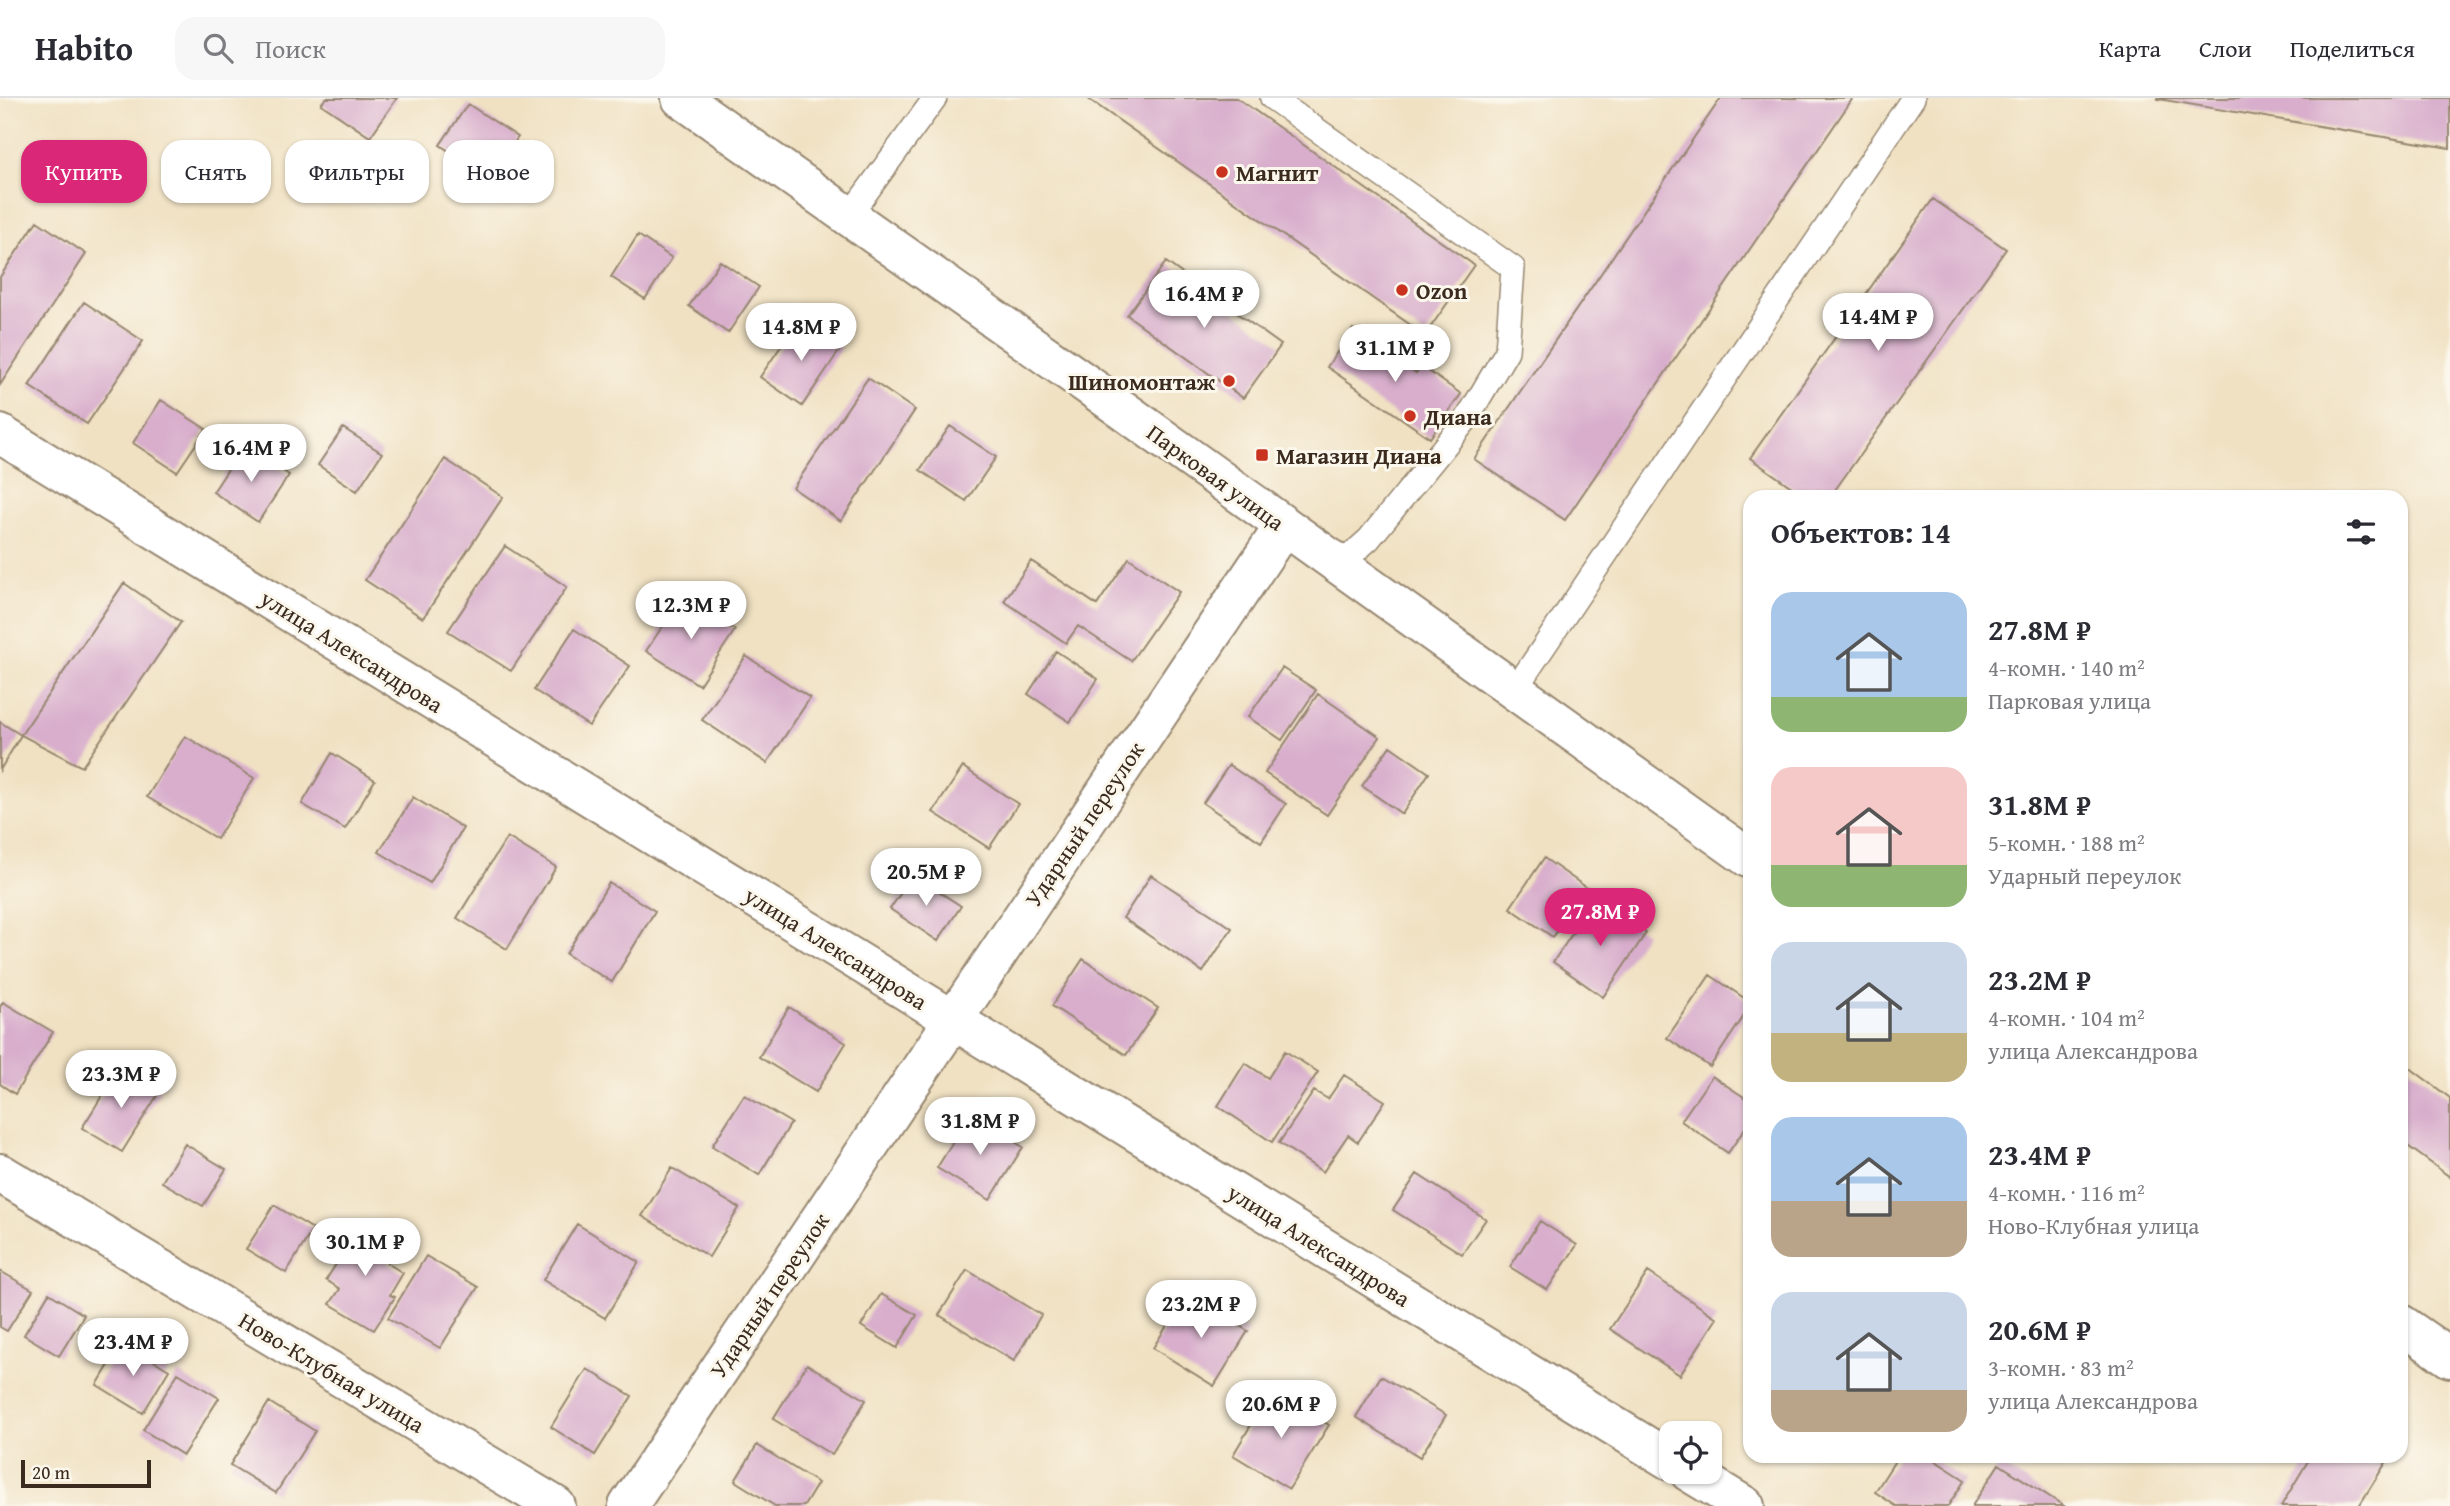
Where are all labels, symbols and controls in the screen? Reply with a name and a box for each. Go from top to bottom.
search box [175,17,665,80]
text: Habito [35,24,133,72]
icon: search [199,29,237,67]
text: Поиск [255,29,326,68]
text: Карта [2099,31,2161,66]
text: Слои [2199,31,2252,66]
text: Поделиться [2290,31,2415,66]
chip: Купить [21,140,147,203]
chip: Снять [161,140,271,203]
chip: Фильтры [285,140,429,203]
chip: Новое [443,140,554,203]
place label: Магнит [1236,156,1319,189]
marker: Магнит [1214,164,1230,180]
pin: 16.4M ₽ [1139,271,1269,330]
place label: Ozon [1416,274,1468,307]
text: 16.4M ₽ [1164,276,1244,309]
marker: Ozon [1394,282,1410,298]
pin: 14.4M ₽ [1813,294,1943,353]
text: 14.4M ₽ [1838,299,1918,332]
pin: 14.8M ₽ [736,303,866,363]
text: 14.8M ₽ [761,309,841,342]
pin: 31.1M ₽ [1330,324,1460,384]
text: 31.1M ₽ [1355,330,1435,363]
place label: Шиномонтаж [1068,365,1216,398]
marker: Шиномонтаж [1221,373,1237,389]
place label: Диана [1423,400,1492,433]
marker: Диана [1402,408,1418,424]
street label: Парковая улица [1140,416,1292,538]
pin: 16.4M ₽ [186,424,316,484]
text: 16.4M ₽ [211,430,291,463]
place label: Магазин Диана [1276,439,1442,472]
marker: Магазин Диана [1254,447,1270,463]
text: Объектов: 14 [1771,510,1951,554]
icon: filters [2342,513,2380,551]
street label: улица Александрова [253,581,450,721]
pin: 12.3M ₽ [626,582,756,641]
text: 12.3M ₽ [651,587,731,620]
text: 27.8M ₽ [1988,607,2091,651]
icon: home [1827,620,1911,704]
text: 4-комн. · 140 m² [1988,651,2145,684]
text: Парковая улица [1988,684,2151,717]
street label: Ударный переулок [1016,735,1152,913]
text: 31.8M ₽ [1988,782,2091,826]
icon: home [1827,795,1911,879]
text: 5-комн. · 188 m² [1988,826,2145,859]
pin: 20.5M ₽ [861,848,991,908]
text: 20.5M ₽ [886,854,966,887]
text: Ударный переулок [1988,859,2181,892]
street label: улица Александрова [737,878,934,1018]
pin: 27.8M ₽ [1535,888,1665,948]
text: 27.8M ₽ [1560,894,1640,927]
text: 23.2M ₽ [1988,957,2091,1001]
icon: home [1827,970,1911,1054]
text: 4-комн. · 104 m² [1988,1001,2145,1034]
text: улица Александрова [1988,1034,2198,1067]
pin: 23.3M ₽ [56,1051,186,1110]
text: 23.3M ₽ [81,1056,161,1089]
pin: 31.8M ₽ [915,1098,1045,1157]
text: 31.8M ₽ [940,1103,1020,1136]
text: 23.4M ₽ [1988,1132,2091,1176]
icon: home [1827,1145,1911,1229]
street label: улица Александрова [1220,1175,1417,1315]
text: 4-комн. · 116 m² [1988,1176,2145,1209]
street label: Ударный переулок [701,1206,837,1384]
text: Ново-Клубная улица [1988,1209,2199,1242]
pin: 30.1M ₽ [300,1218,430,1278]
text: 30.1M ₽ [325,1224,405,1257]
pin: 23.2M ₽ [1136,1280,1266,1340]
text: 23.2M ₽ [1161,1286,1241,1319]
street label: Ново-Клубная улица [233,1303,431,1441]
text: 20.6M ₽ [1988,1307,2091,1351]
pin: 23.4M ₽ [68,1318,198,1378]
icon: home [1827,1320,1911,1404]
text: 23.4M ₽ [93,1324,173,1357]
text: 3-комн. · 83 m² [1988,1351,2134,1384]
pin: 20.6M ₽ [1216,1380,1346,1440]
text: улица Александрова [1988,1384,2198,1417]
text: 20.6M ₽ [1241,1386,1321,1419]
map controls [1659,1421,1722,1484]
button: locate [1659,1421,1722,1484]
scale bar [21,1457,150,1489]
text: 20 m [32,1458,70,1486]

